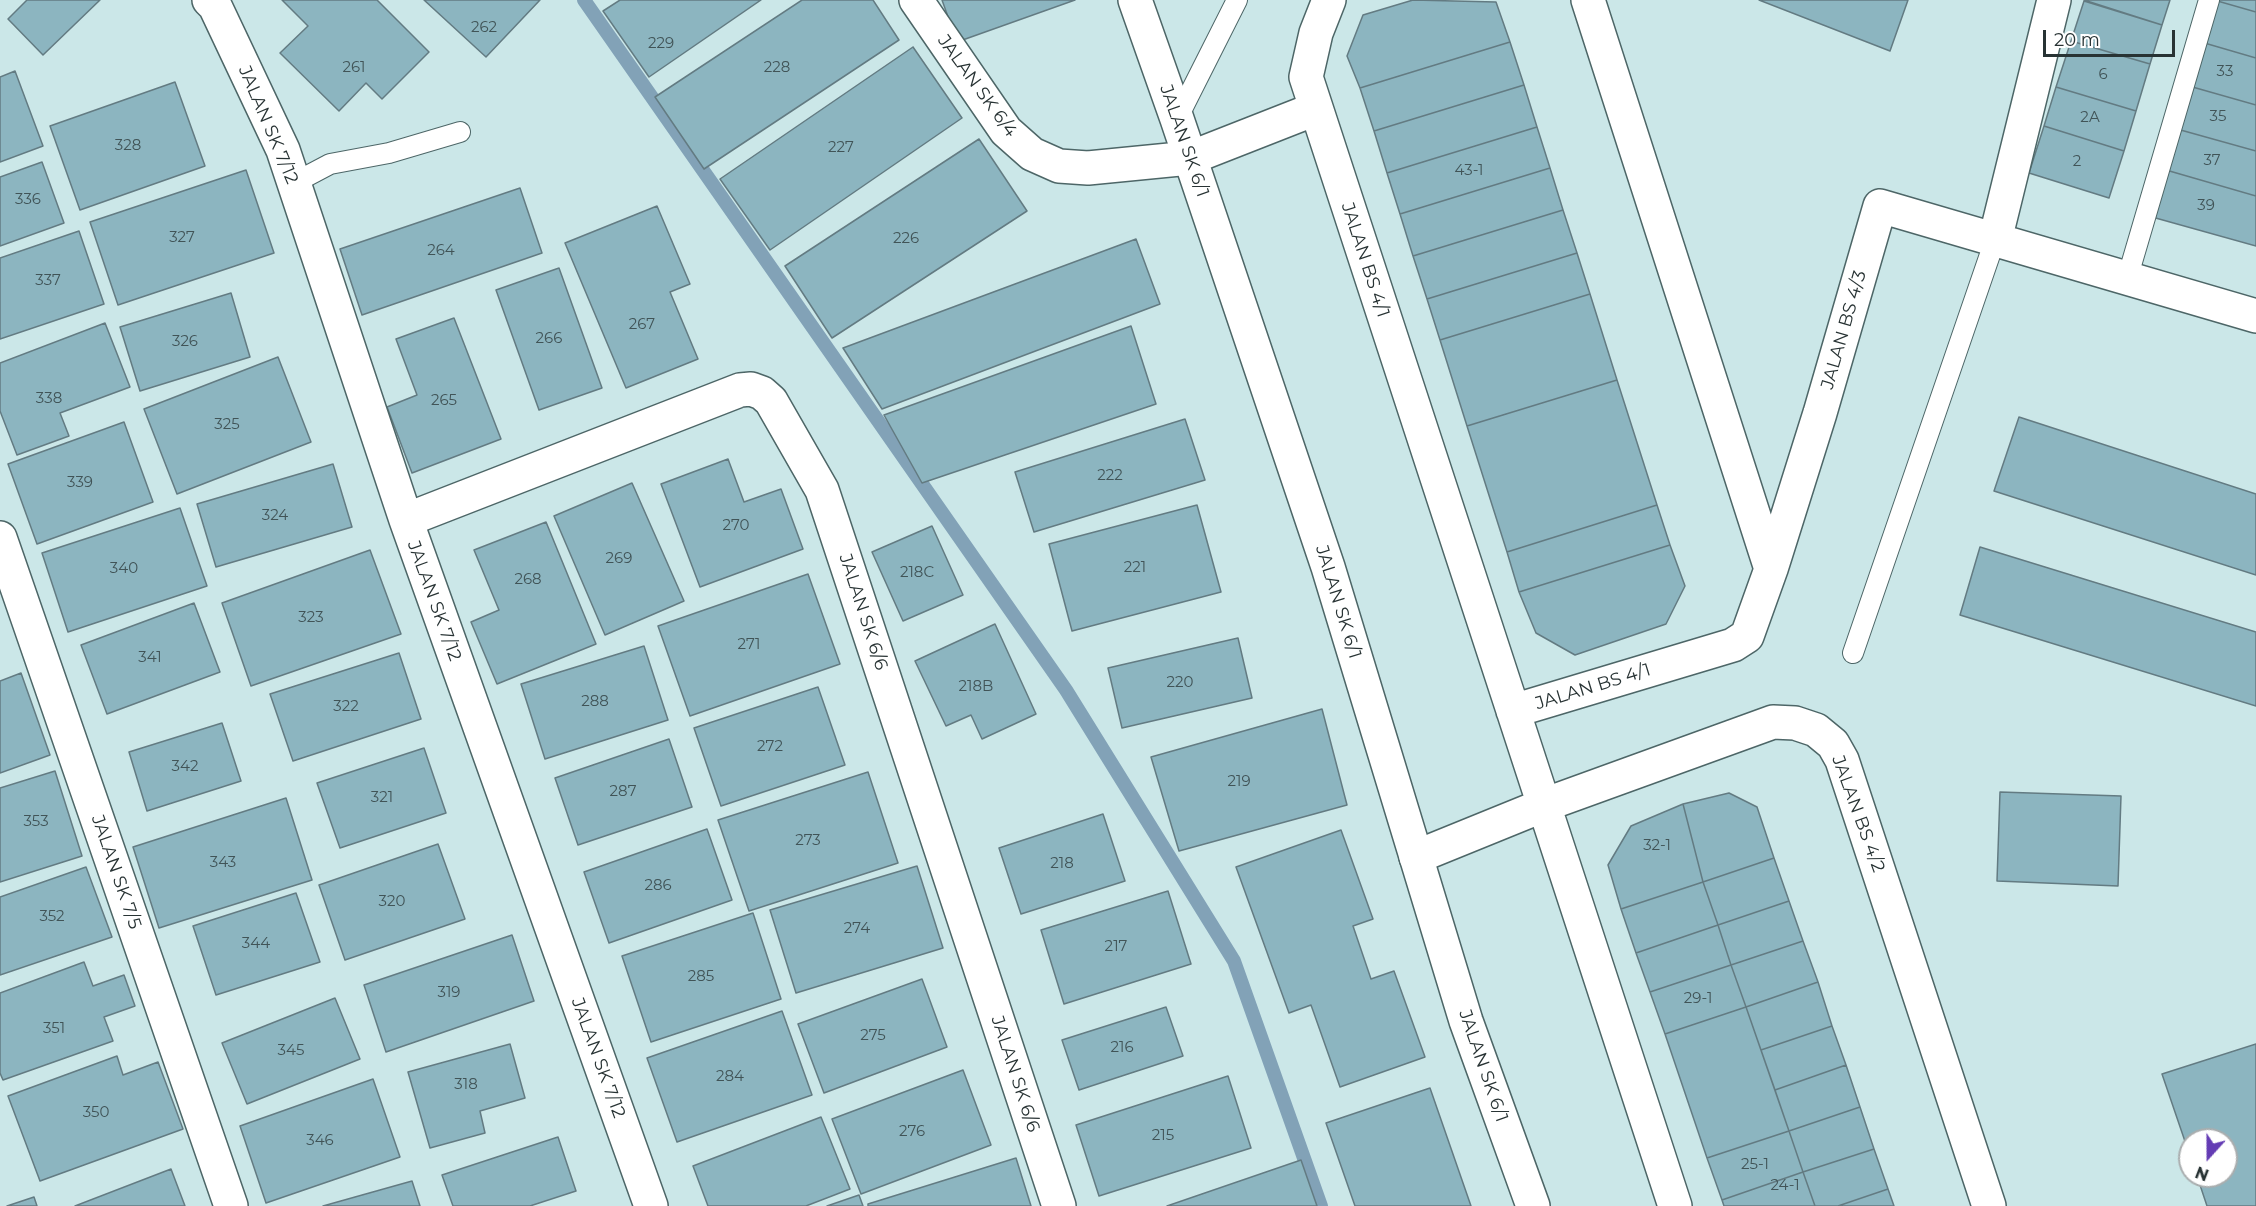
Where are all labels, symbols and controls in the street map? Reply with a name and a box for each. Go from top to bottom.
scale bar [2046,18,2178,56]
house number: 262 [471,19,497,37]
text: 20 m [2054,29,2100,51]
street label: JALAN SK 6/4 [933,31,1021,141]
house number: 229 [648,35,674,53]
house number: 261 [342,59,366,77]
house number: 228 [764,59,790,77]
street label: JALAN SK 7/12 [233,63,303,187]
house number: 33 [2217,63,2233,81]
house number: 6 [2098,66,2108,84]
street label: JALAN SK 6/1 [1155,82,1213,200]
house number: 35 [2210,108,2226,126]
house number: 2A [2080,109,2100,127]
house number: 328 [115,137,141,155]
house number: 227 [828,139,854,157]
house number: 37 [2203,152,2221,170]
house number: 2 [2073,153,2081,171]
house number: 43-1 [1454,162,1484,180]
house number: 336 [15,191,41,209]
house number: 39 [2197,197,2215,215]
street label: JALAN BS 4/1 [1336,200,1394,320]
house number: 327 [169,229,195,247]
house number: 226 [893,230,919,248]
house number: 264 [427,242,455,260]
street label: JALAN BS 4/3 [1817,268,1871,392]
house number: 337 [35,272,61,290]
house number: 267 [629,316,655,334]
house number: 266 [536,330,562,348]
house number: 326 [172,333,198,351]
house number: 338 [36,390,62,408]
house number: 265 [431,392,457,410]
house number: 325 [214,416,240,434]
house number: 222 [1097,467,1123,485]
house number: 339 [67,474,93,492]
house number: 324 [262,507,288,525]
house number: 270 [723,517,749,535]
street label: JALAN SK 7/12 [402,538,466,664]
street label: JALAN SK 6/1 [1311,543,1365,661]
house number: 269 [606,550,632,568]
street label: JALAN SK 6/6 [834,551,892,673]
house number: 221 [1124,559,1146,577]
house number: 340 [110,560,138,578]
house number: 218C [900,564,934,582]
house number: 268 [514,571,542,589]
house number: 323 [298,609,324,627]
house number: 271 [738,636,760,654]
house number: 341 [138,649,162,667]
street label: JALAN BS 4/1 [1533,659,1653,715]
house number: 220 [1167,674,1193,692]
house number: 218B [959,678,993,696]
house number: 288 [581,693,609,711]
house number: 322 [333,698,359,716]
house number: 272 [757,738,783,756]
street label: JALAN BS 4/2 [1827,753,1889,875]
house number: 342 [172,758,198,776]
house number: 219 [1227,773,1251,791]
house number: 287 [610,783,636,801]
house number: 321 [371,789,393,807]
street label: JALAN SK 7/5 [86,812,146,932]
house number: 353 [23,813,49,831]
house number: 273 [795,832,821,850]
house number: 32-1 [1643,837,1671,855]
house number: 343 [210,854,236,872]
house number: 218 [1050,855,1074,873]
house number: 286 [644,877,672,895]
house number: 320 [379,893,405,911]
house number: 352 [39,908,65,926]
house number: 274 [844,920,870,938]
house number: 344 [242,935,270,953]
house number: 217 [1105,938,1127,956]
house number: 285 [688,968,714,986]
house number: 319 [437,984,461,1002]
house number: 29-1 [1684,990,1712,1008]
street label: JALAN SK 7/12 [566,995,630,1121]
street label: JALAN SK 6/1 [1454,1007,1512,1125]
street label: JALAN SK 6/6 [986,1013,1044,1135]
house number: 351 [43,1020,65,1038]
house number: 275 [860,1027,886,1045]
house number: 216 [1110,1039,1134,1057]
house number: 345 [278,1042,304,1060]
house number: 284 [716,1068,744,1086]
house number: 318 [454,1076,478,1094]
house number: 350 [83,1104,109,1122]
house number: 276 [899,1123,925,1141]
house number: 215 [1152,1127,1174,1145]
north arrow [2178,1128,2238,1188]
house number: 346 [306,1132,334,1150]
house number: 25-1 [1741,1156,1769,1174]
text: N [2193,1162,2212,1185]
house number: 24-1 [1770,1177,1800,1195]

